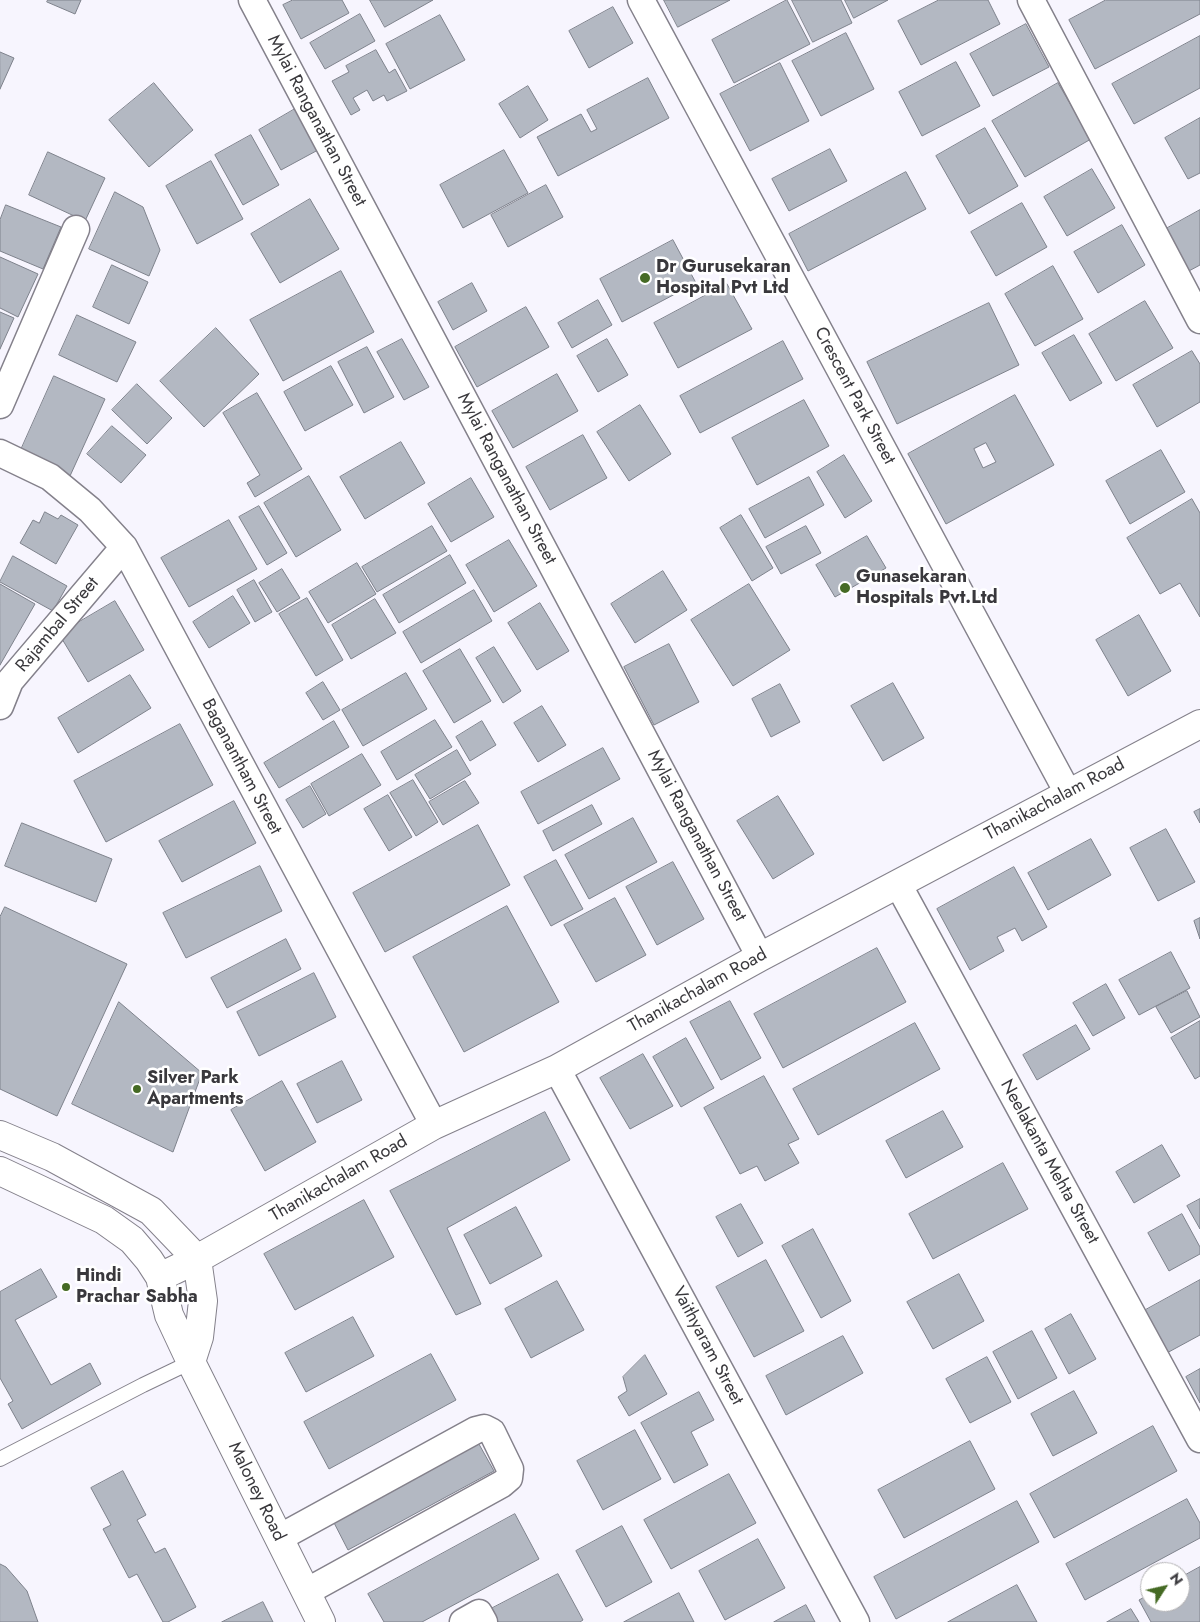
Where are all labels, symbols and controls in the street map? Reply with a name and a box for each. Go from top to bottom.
street label: Mylai Ranganathan Street [262,32,370,210]
place label: Dr Gurusekaran Hospital Pvt Ltd [656,257,791,300]
marker: Dr Gurusekaran Hospital Pvt Ltd [638,271,652,285]
street label: Crescent Park Street [809,324,899,468]
street label: Mylai Ranganathan Street [452,390,560,568]
place label: Gunasekaran Hospitals Pvt.Ltd [856,567,997,610]
street label: Rajambal Street [12,573,104,677]
marker: Gunasekaran Hospitals Pvt.Ltd [838,581,852,595]
street label: Baganantham Street [196,696,286,838]
street label: Mylai Ranganathan Street [642,747,750,925]
street label: Thanikachalam Road [982,754,1128,846]
street label: Thanikachalam Road [625,944,771,1038]
place label: Silver Park Apartments [147,1068,244,1110]
street label: Neelakanta Mehta Street [995,1076,1103,1248]
marker: Silver Park Apartments [131,1083,143,1095]
street label: Thanikachalam Road [266,1131,412,1227]
place label: Hindi Prachar Sabha [76,1266,198,1308]
marker: Hindi Prachar Sabha [60,1281,72,1293]
street label: Vaithyaram Street [667,1283,747,1409]
street label: Maloney Road [223,1439,289,1545]
north arrow [1140,1562,1190,1612]
text: N [1165,1569,1188,1589]

